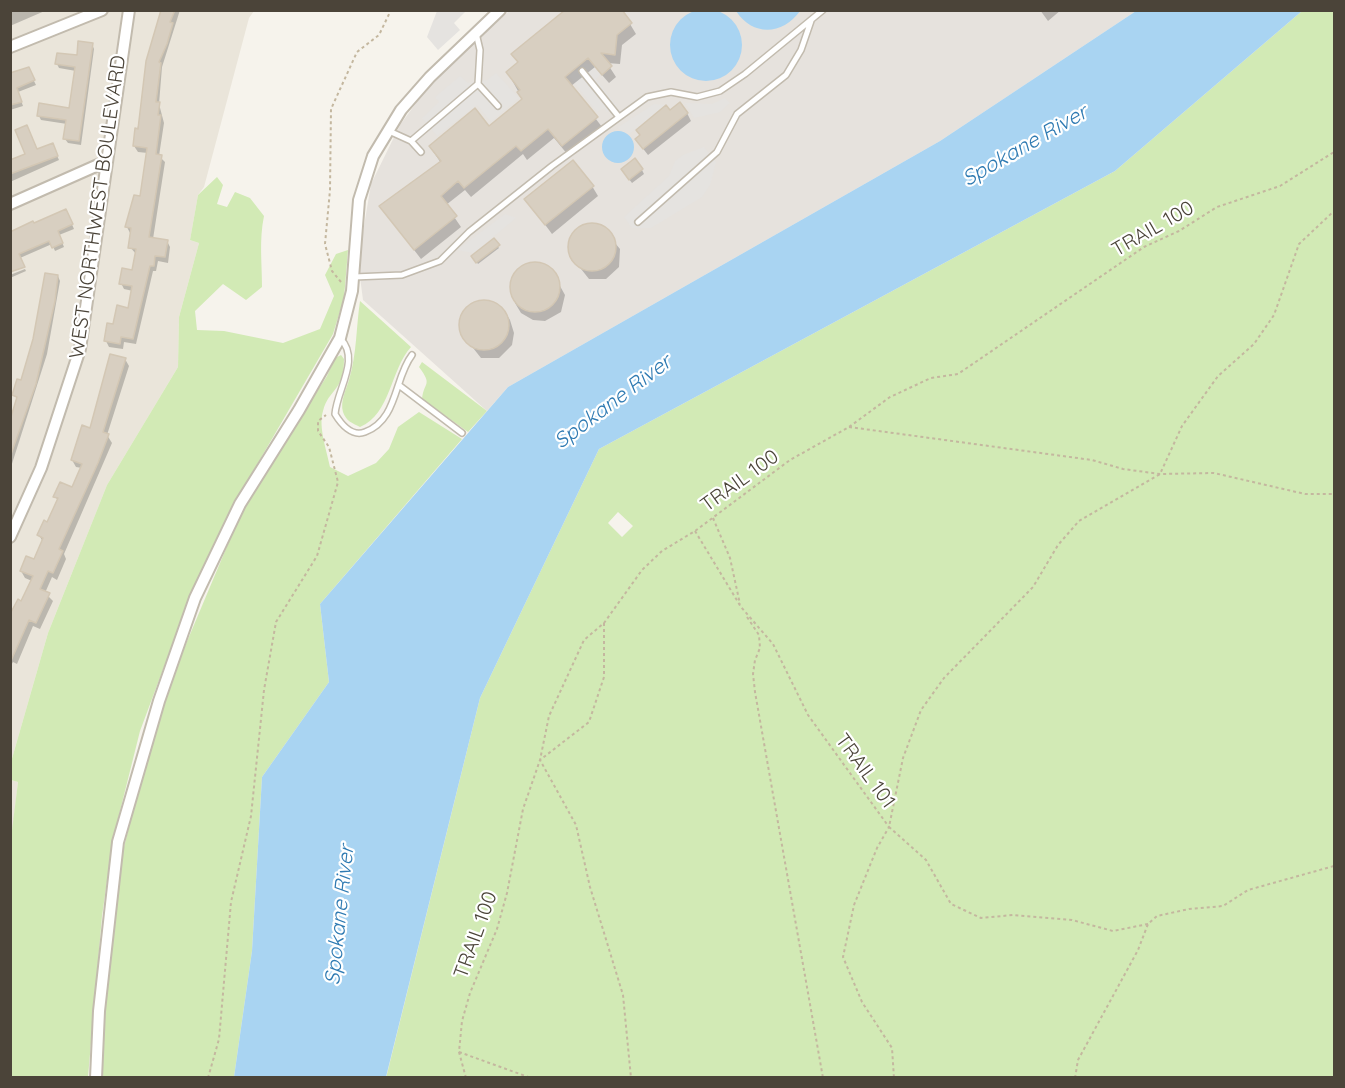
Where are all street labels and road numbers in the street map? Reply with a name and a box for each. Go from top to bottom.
street label: WEST NORTHWEST BOULEVARD [65,54,131,360]
street label: TRAIL 100 [1108,196,1198,262]
street label: TRAIL 100 [696,445,784,517]
street label: TRAIL 101 [830,729,900,813]
street label: TRAIL 100 [449,888,503,982]

